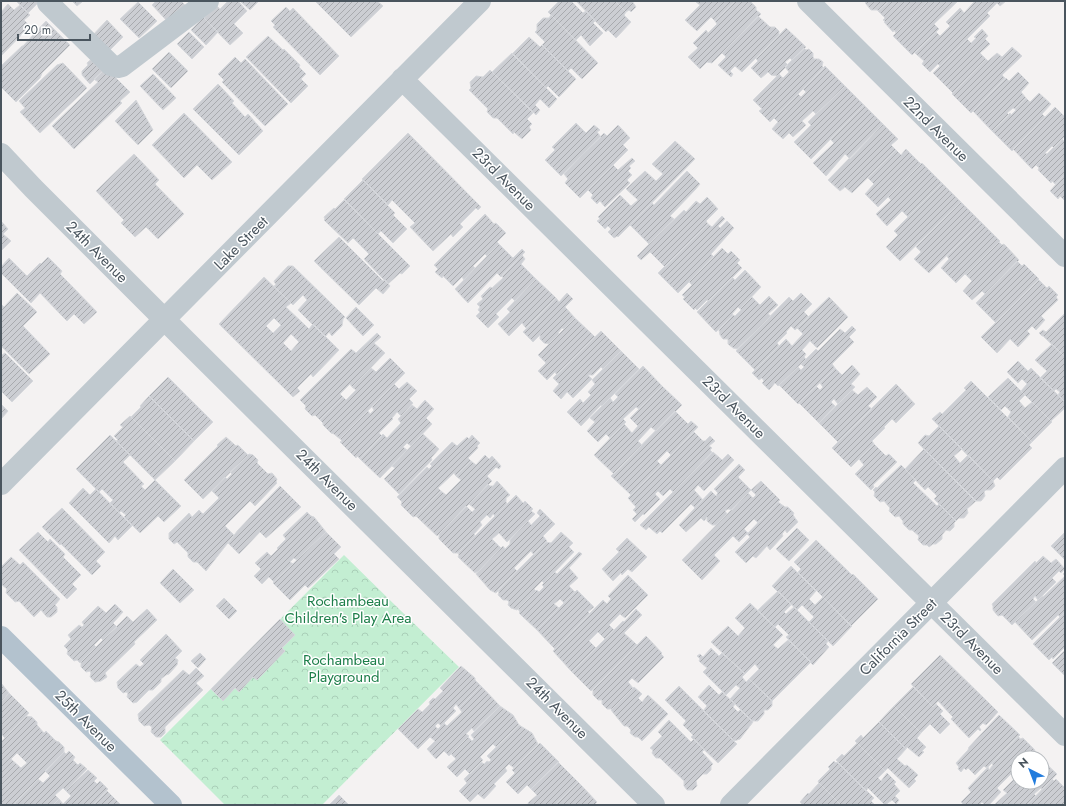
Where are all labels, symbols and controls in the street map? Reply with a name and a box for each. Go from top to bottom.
scale bar [18,16,90,42]
text: 20 m [24,21,51,39]
street label: 22nd Avenue [898,91,974,167]
street label: 23rd Avenue [467,142,541,216]
street label: Lake Street [209,211,273,275]
street label: 24th Avenue [61,216,133,288]
street label: 23rd Avenue [697,370,771,444]
street label: 24th Avenue [291,444,363,516]
park label: Rochambeau Children's Play Area [284,590,412,629]
street label: California Street [854,593,942,681]
street label: 23rd Avenue [935,606,1009,680]
park label: Rochambeau Playground [303,649,385,688]
street label: 24th Avenue [521,672,593,744]
street label: 25th Avenue [50,685,122,757]
north arrow [1010,750,1050,790]
text: N [1015,754,1032,771]

